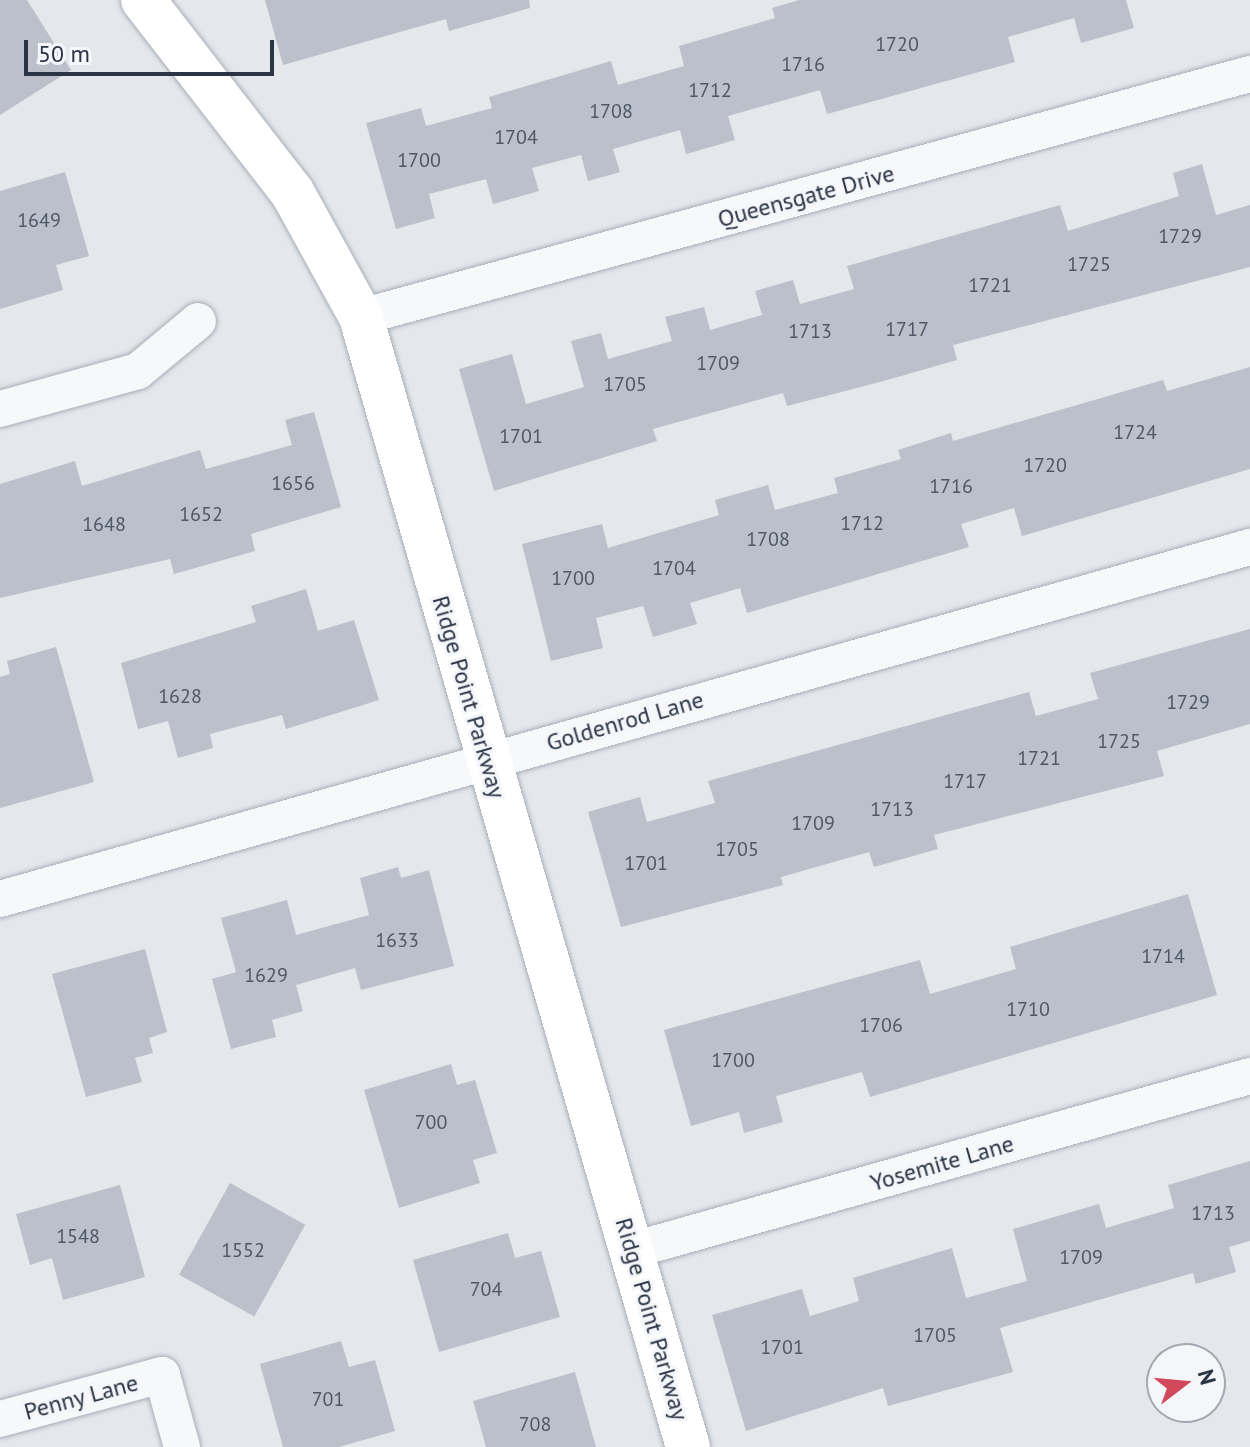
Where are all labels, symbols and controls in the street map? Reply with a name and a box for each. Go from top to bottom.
scale bar [28,24,278,74]
house number: 1720 [875,32,919,56]
text: 50 m [38,38,90,69]
house number: 1716 [781,52,825,76]
house number: 1712 [688,78,732,102]
house number: 1708 [589,99,633,123]
house number: 1704 [494,125,538,149]
house number: 1700 [397,148,441,172]
street label: Queensgate Drive [714,159,898,233]
house number: 1649 [17,208,61,232]
house number: 1729 [1158,224,1202,248]
house number: 1725 [1067,252,1111,276]
house number: 1721 [968,273,1012,297]
house number: 1717 [885,317,929,341]
house number: 1713 [788,319,832,343]
house number: 1709 [696,351,740,375]
house number: 1705 [603,372,647,396]
house number: 1724 [1113,420,1157,444]
house number: 1701 [499,424,543,448]
house number: 1720 [1023,453,1067,477]
house number: 1656 [271,471,315,495]
house number: 1716 [929,474,973,498]
house number: 1652 [179,502,223,526]
house number: 1712 [840,511,884,535]
house number: 1648 [82,512,126,536]
house number: 1708 [746,527,790,551]
house number: 1704 [652,556,696,580]
house number: 1700 [551,566,595,590]
street label: Ridge Point Parkway [426,592,512,802]
house number: 1628 [158,684,202,708]
street label: Goldenrod Lane [543,685,707,757]
house number: 1729 [1166,690,1210,714]
house number: 1725 [1097,729,1141,753]
house number: 1721 [1017,746,1061,770]
house number: 1717 [943,769,987,793]
house number: 1713 [870,797,914,821]
house number: 1709 [791,811,835,835]
house number: 1705 [715,837,759,861]
house number: 1701 [624,851,668,875]
house number: 1633 [375,928,419,952]
house number: 1714 [1141,944,1185,968]
house number: 1629 [244,963,288,987]
house number: 1710 [1006,997,1050,1021]
house number: 1706 [859,1013,903,1037]
house number: 1700 [711,1048,755,1072]
house number: 700 [415,1110,447,1134]
street label: Yosemite Lane [867,1129,1017,1197]
house number: 1713 [1191,1201,1235,1225]
street label: Ridge Point Parkway [609,1214,695,1424]
house number: 1548 [56,1224,100,1248]
house number: 1552 [221,1238,265,1262]
house number: 1709 [1059,1245,1103,1269]
house number: 704 [470,1277,502,1301]
house number: 1705 [913,1323,957,1347]
house number: 1701 [760,1335,804,1359]
north arrow [1146,1343,1226,1423]
text: N [1192,1366,1223,1388]
street label: Penny Lane [20,1368,142,1426]
house number: 701 [312,1387,344,1411]
house number: 708 [519,1412,551,1436]

